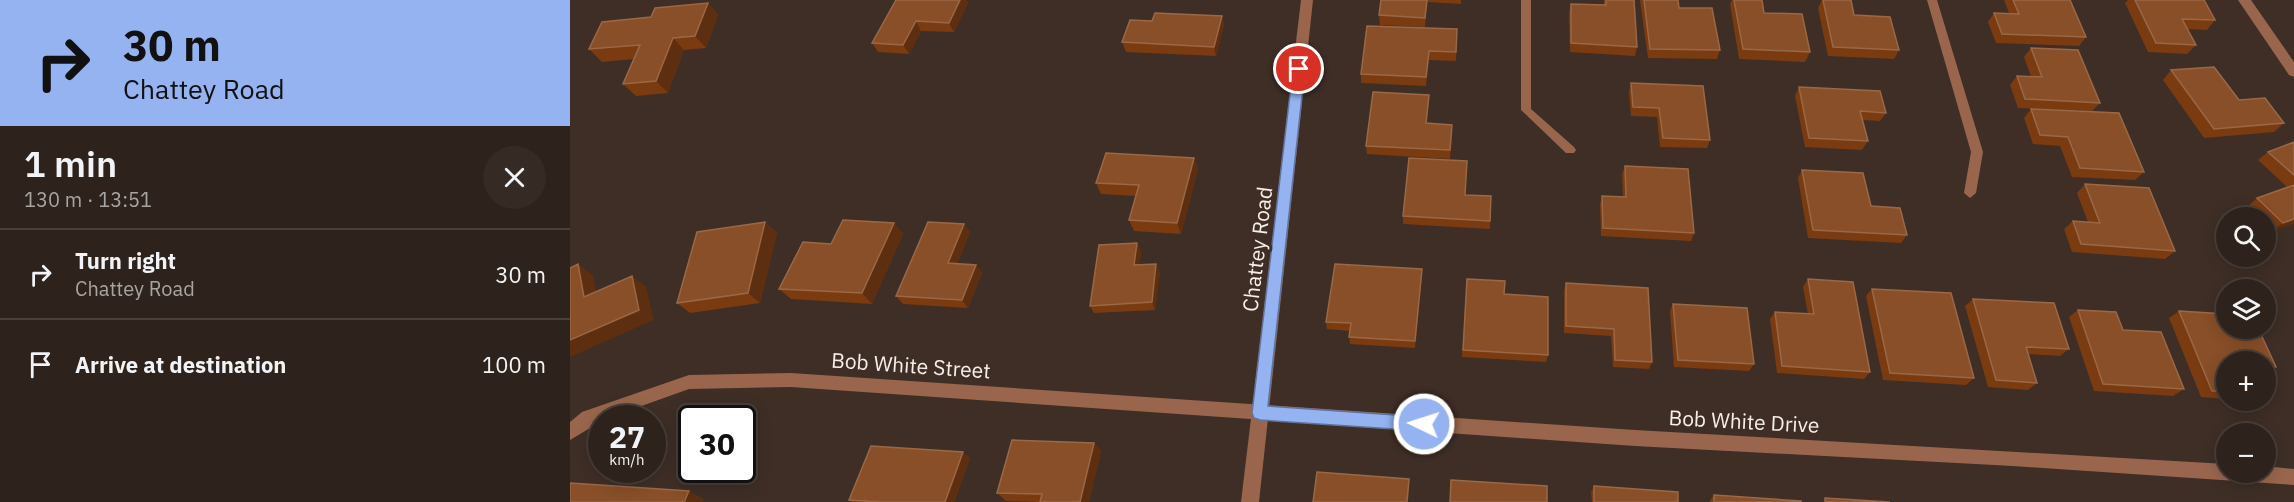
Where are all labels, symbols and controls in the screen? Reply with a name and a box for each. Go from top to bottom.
text: 30 m [123,18,221,73]
icon: right [24,24,102,102]
pin [1273,43,1324,94]
icon: arrive [1282,52,1315,85]
text: Chattey Road [123,71,285,106]
text: 1 min [24,140,117,187]
button: close [483,146,546,209]
street label: Chattey Road [1235,185,1279,313]
text: 130 m · 13:51 [24,186,152,213]
map controls [2216,207,2276,483]
button: search [2216,207,2276,267]
text: Turn right [75,246,176,275]
icon: right [24,258,57,291]
text: 30 m [495,260,546,289]
text: Chattey Road [75,275,195,302]
button: layers [2216,279,2276,339]
street label: Bob White Street [830,345,992,385]
icon: arrive [24,348,57,381]
text: Arrive at destination [75,350,286,379]
text: 100 m [482,350,546,379]
button: + [2216,351,2276,411]
position arrow [1392,392,1456,456]
street label: Bob White Drive [1668,403,1820,439]
speed limit sign: 30 [678,405,756,483]
text: 27 [609,417,645,456]
button: − [2216,423,2276,483]
text: km/h [609,450,645,469]

